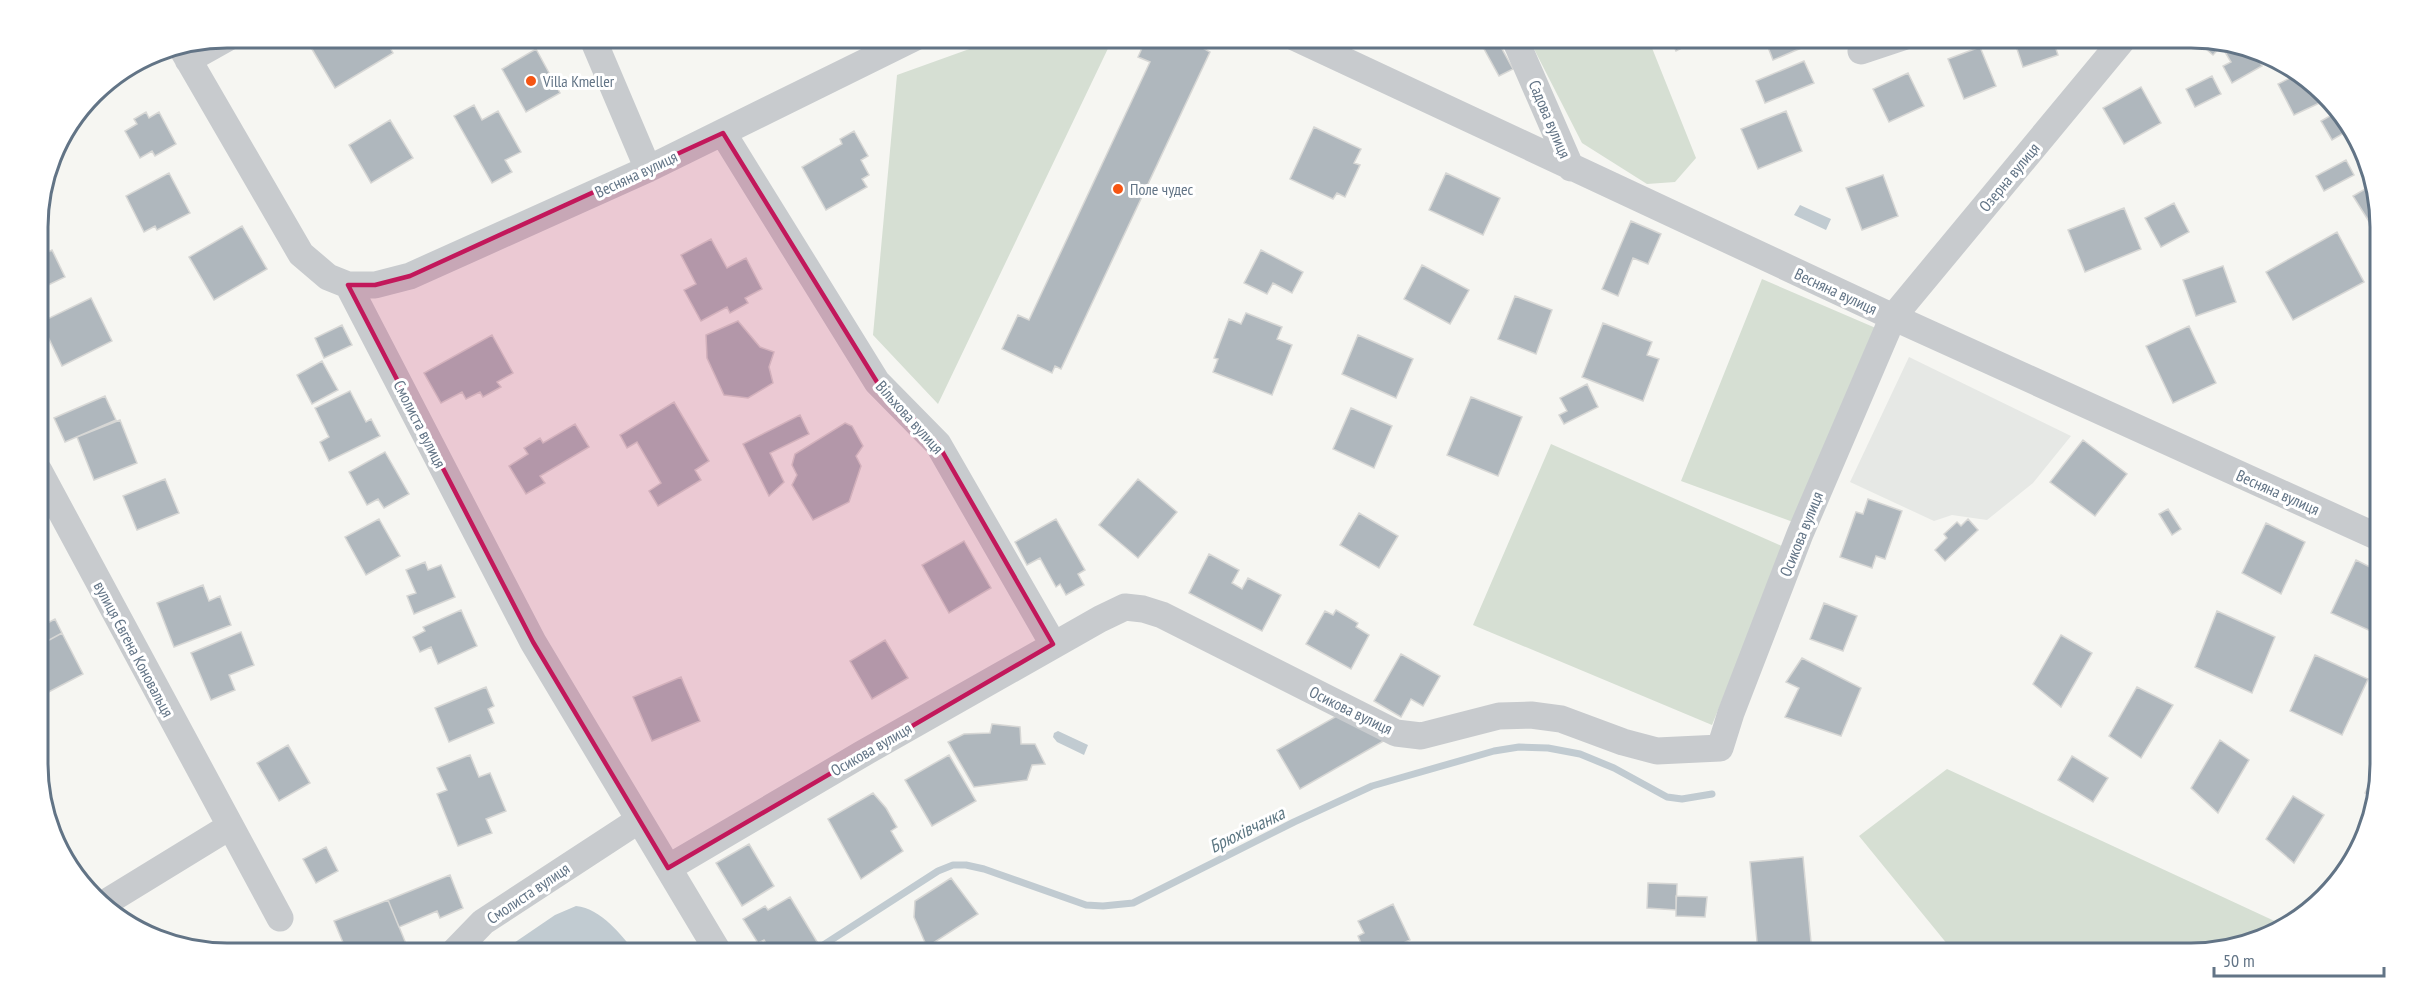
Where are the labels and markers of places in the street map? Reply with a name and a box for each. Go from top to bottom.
place label: Villa Kmeller [542,71,615,91]
marker: Villa Kmeller [524,74,538,88]
place label: Поле чудес [1130,179,1193,199]
marker: Поле чудес [1111,182,1125,196]

